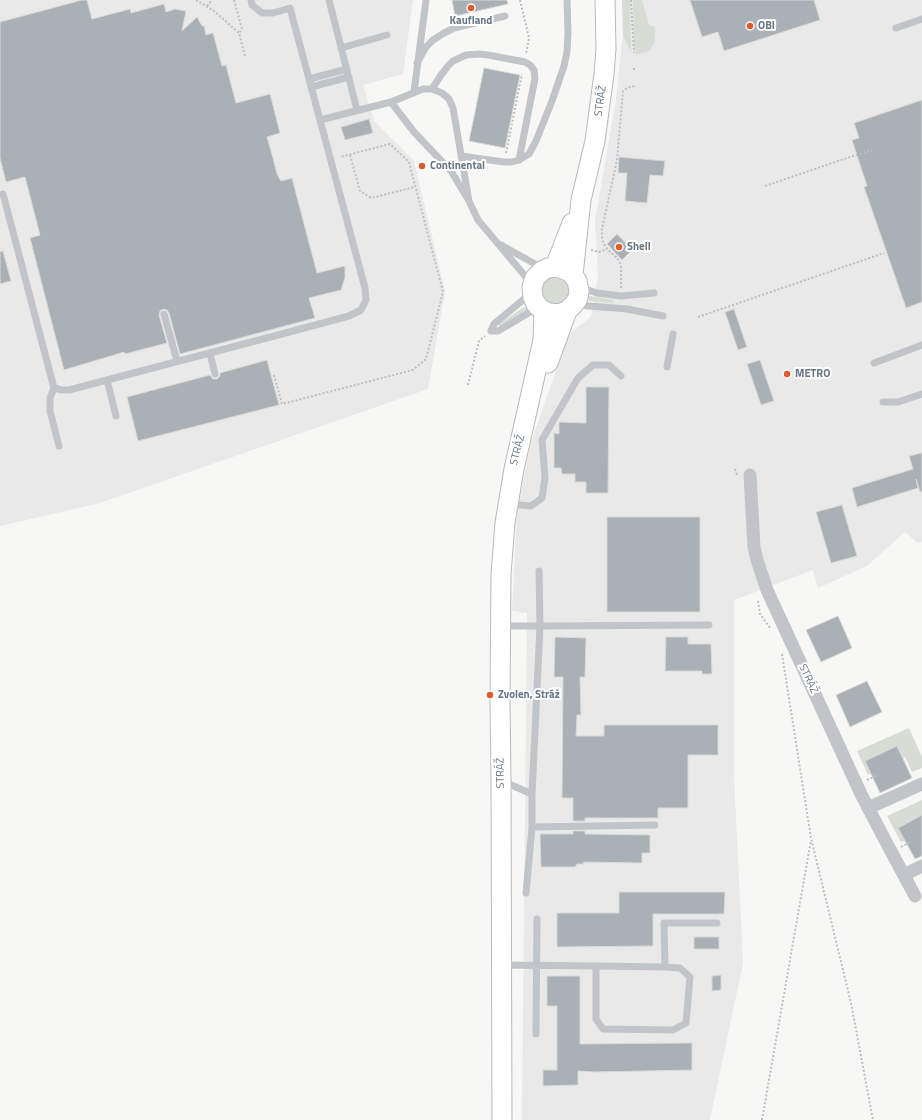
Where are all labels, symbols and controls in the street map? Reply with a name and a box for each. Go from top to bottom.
marker: Kaufland [466,3,476,13]
place label: Kaufland [450,14,492,28]
place label: OBI [758,19,775,33]
marker: OBI [745,21,755,31]
street label: STRÁŽ [592,85,610,117]
place label: Continental [430,159,485,173]
marker: Continental [417,161,427,171]
place label: Shell [627,240,651,254]
marker: Shell [614,242,624,252]
place label: METRO [795,367,830,381]
marker: METRO [782,369,792,379]
street label: STRÁŽ [508,433,528,467]
street label: STRÁŽ [795,662,821,696]
place label: Zvolen, Stráž [498,688,560,702]
marker: Zvolen, Stráž [485,690,495,700]
street label: STRÁŽ [494,757,508,789]

